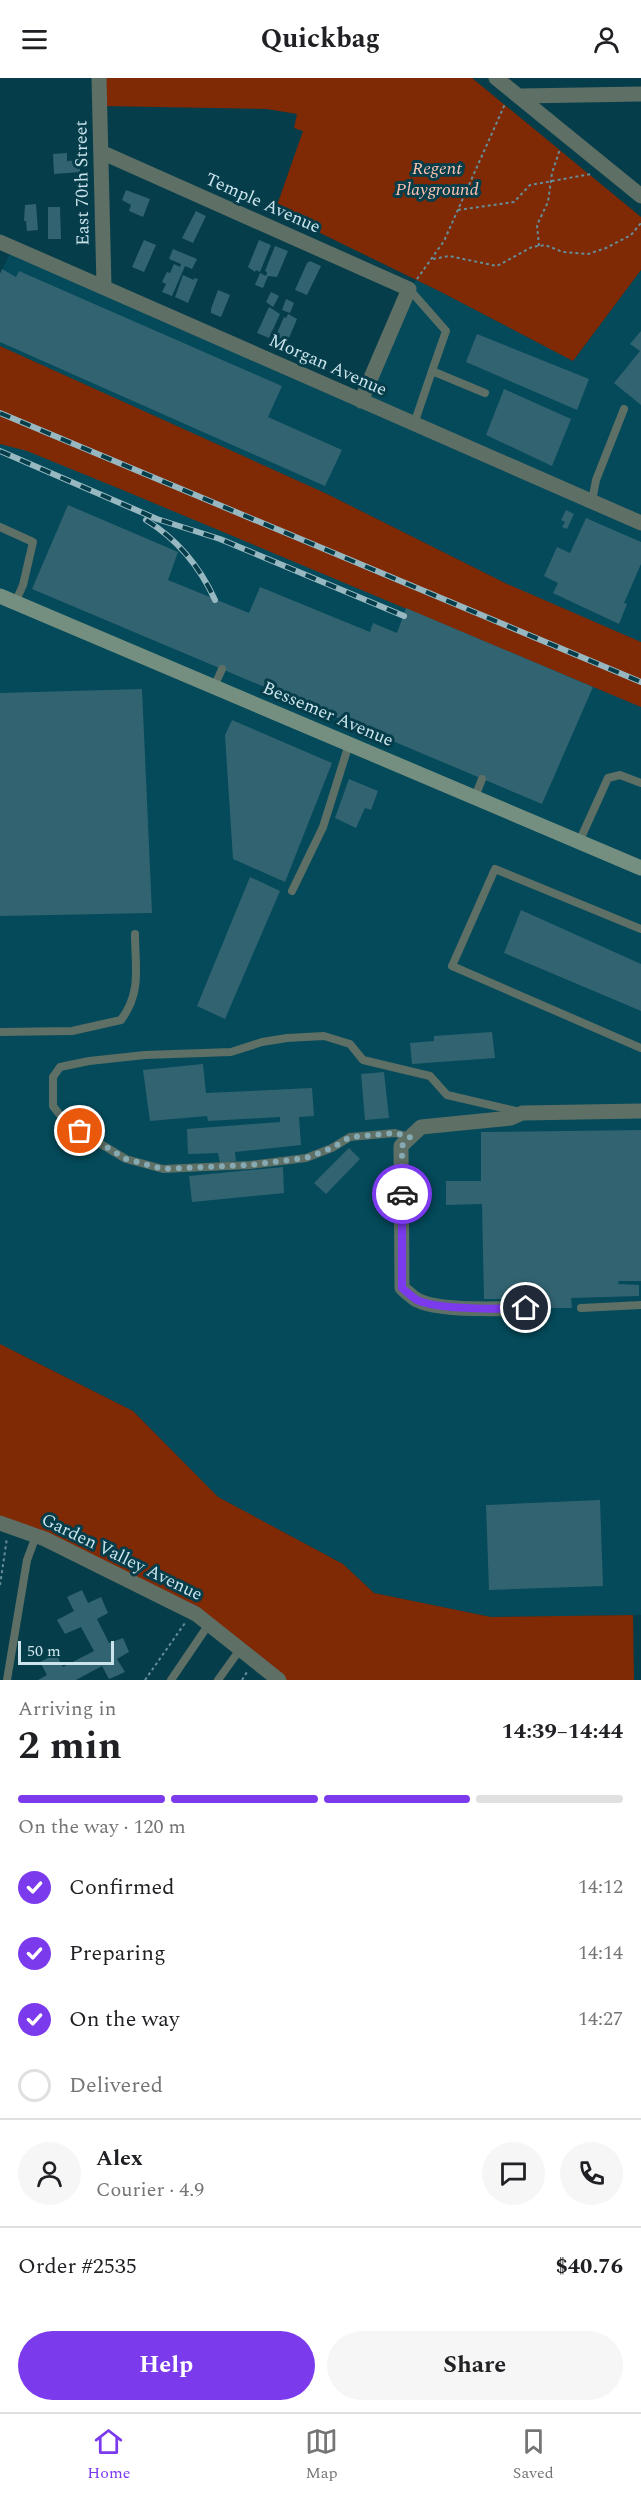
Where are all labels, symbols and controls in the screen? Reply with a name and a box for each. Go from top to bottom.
text: Quickbag [261,18,380,60]
icon: menu [18,23,51,56]
icon: person [590,23,623,56]
street label: East 70th Street [67,120,97,246]
park label: Regent Playground [395,155,479,203]
street label: Temple Avenue [201,166,325,240]
street label: Morgan Avenue [265,327,391,403]
street label: Bessemer Avenue [258,674,398,754]
pin [54,1105,105,1156]
icon: bag [63,1114,96,1147]
courier [372,1164,432,1224]
icon: car [386,1178,419,1211]
pin [500,1282,551,1333]
icon: home [509,1291,542,1324]
street label: Garden Valley Avenue [37,1506,207,1608]
scale bar [18,1638,114,1666]
text: 50 m [27,1639,61,1663]
text: Arriving in [18,1694,116,1724]
text: 14:39–14:44 [501,1715,623,1748]
text: 2 min [18,1717,122,1776]
text: On the way · 120 m [18,1812,186,1842]
icon: check [18,1871,51,1904]
text: Confirmed [69,1871,175,1904]
text: 14:12 [578,1872,623,1902]
icon: check [18,1937,51,1970]
text: Preparing [69,1937,166,1970]
text: 14:14 [578,1938,623,1968]
icon: check [18,2003,51,2036]
text: On the way [69,2003,180,2036]
text: 14:27 [578,2004,623,2034]
text: Delivered [69,2069,163,2102]
button: person [18,2142,81,2205]
text: Alex [96,2142,143,2175]
button: chat [482,2142,545,2205]
button: phone [560,2142,623,2205]
text: Courier · 4.9 [96,2175,204,2205]
text: Order #2535 [18,2250,137,2283]
text: $40.76 [555,2250,623,2283]
button: Help [18,2331,315,2400]
button: Share [327,2331,623,2400]
tab: Home [87,2425,130,2485]
tab: Map [305,2425,338,2485]
tab: Saved [513,2425,554,2485]

